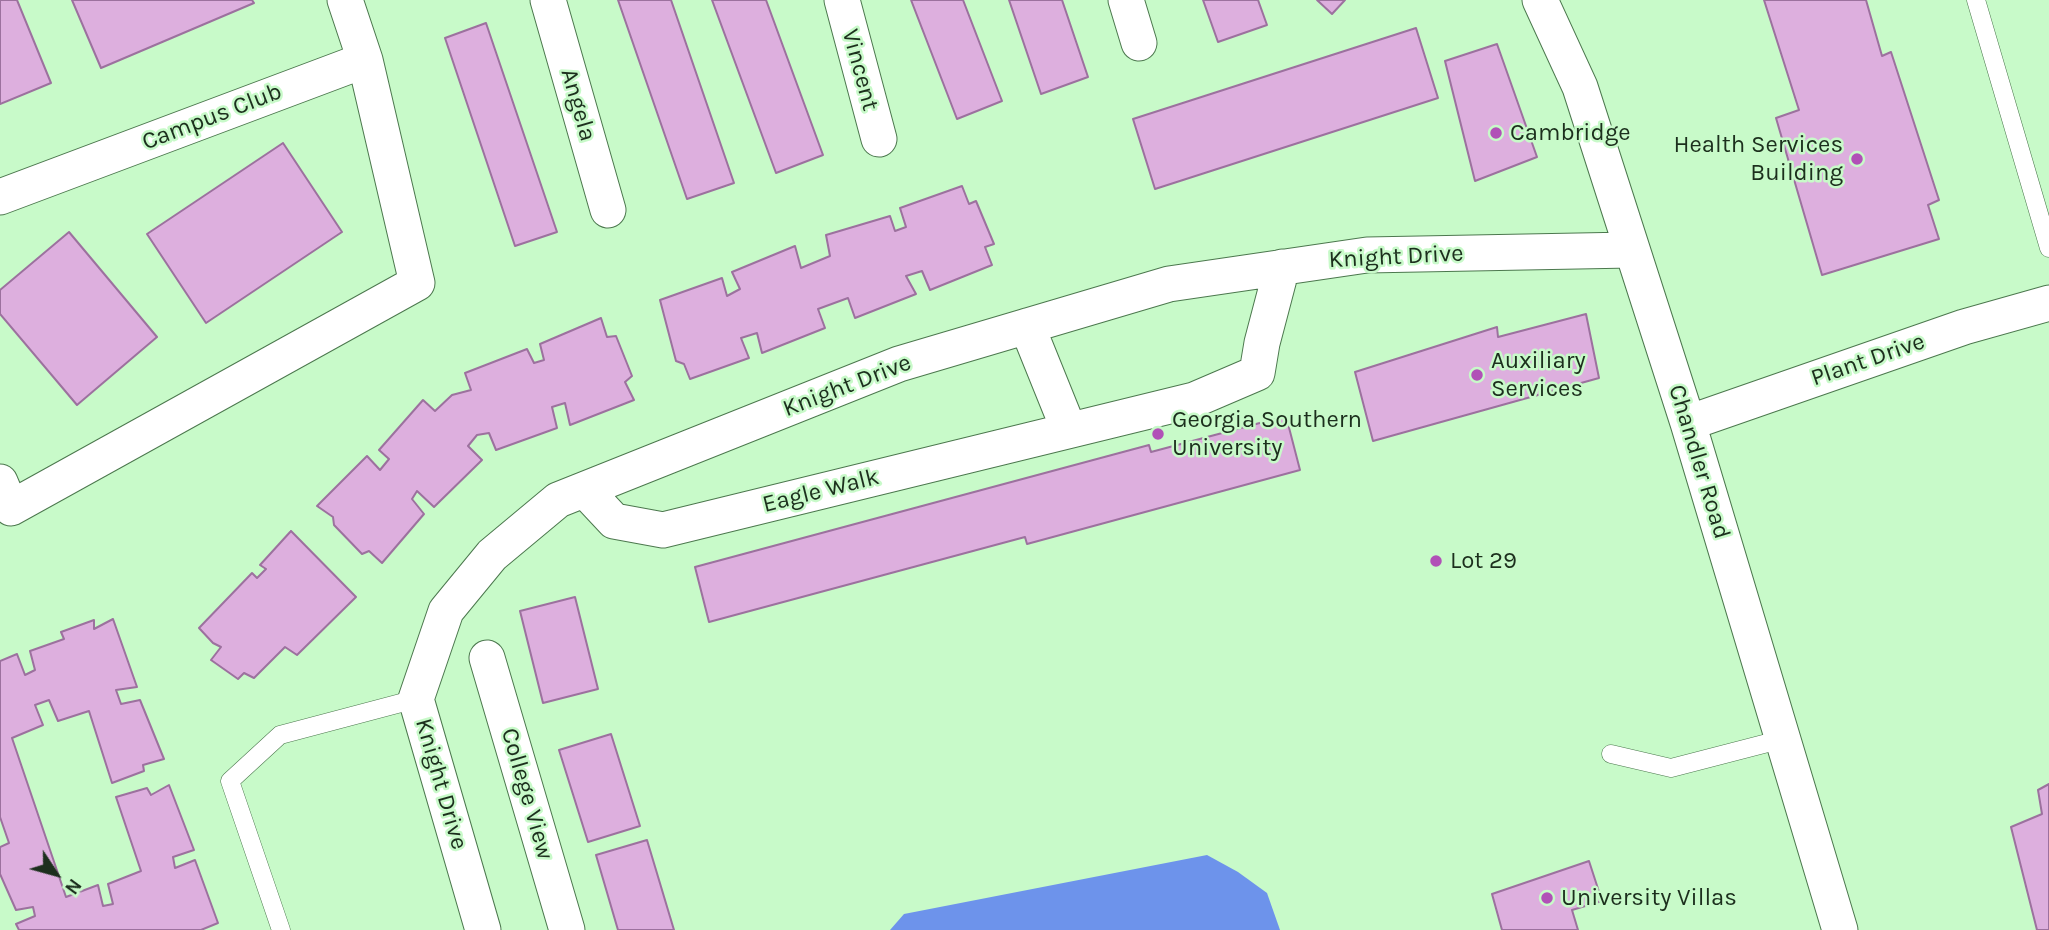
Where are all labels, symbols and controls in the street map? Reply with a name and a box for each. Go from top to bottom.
street label: Vincent [835,26,885,114]
street label: Angela [554,65,602,145]
street label: Campus Club [138,77,286,157]
place label: Cambridge [1510,119,1631,147]
marker: Cambridge [1488,125,1504,141]
place label: Health Services Building [1673,131,1843,187]
marker: Health Services Building [1849,151,1865,167]
street label: Knight Drive [1328,239,1464,275]
street label: Plant Drive [1807,327,1929,393]
place label: Auxiliary Services [1491,347,1586,403]
street label: Knight Drive [779,348,915,424]
marker: Auxiliary Services [1469,367,1485,383]
street label: Chandler Road [1662,381,1736,543]
place label: Georgia Southern University [1172,406,1362,462]
marker: Georgia Southern University [1150,426,1166,442]
street label: Eagle Walk [760,463,882,519]
place label: Lot 29 [1450,547,1517,575]
marker: Lot 29 [1428,553,1444,569]
street label: Knight Drive [409,715,473,853]
street label: College View [494,725,560,863]
north arrow [21,839,91,909]
text: N [60,874,86,898]
place label: University Villas [1561,884,1737,912]
marker: University Villas [1539,890,1555,906]

